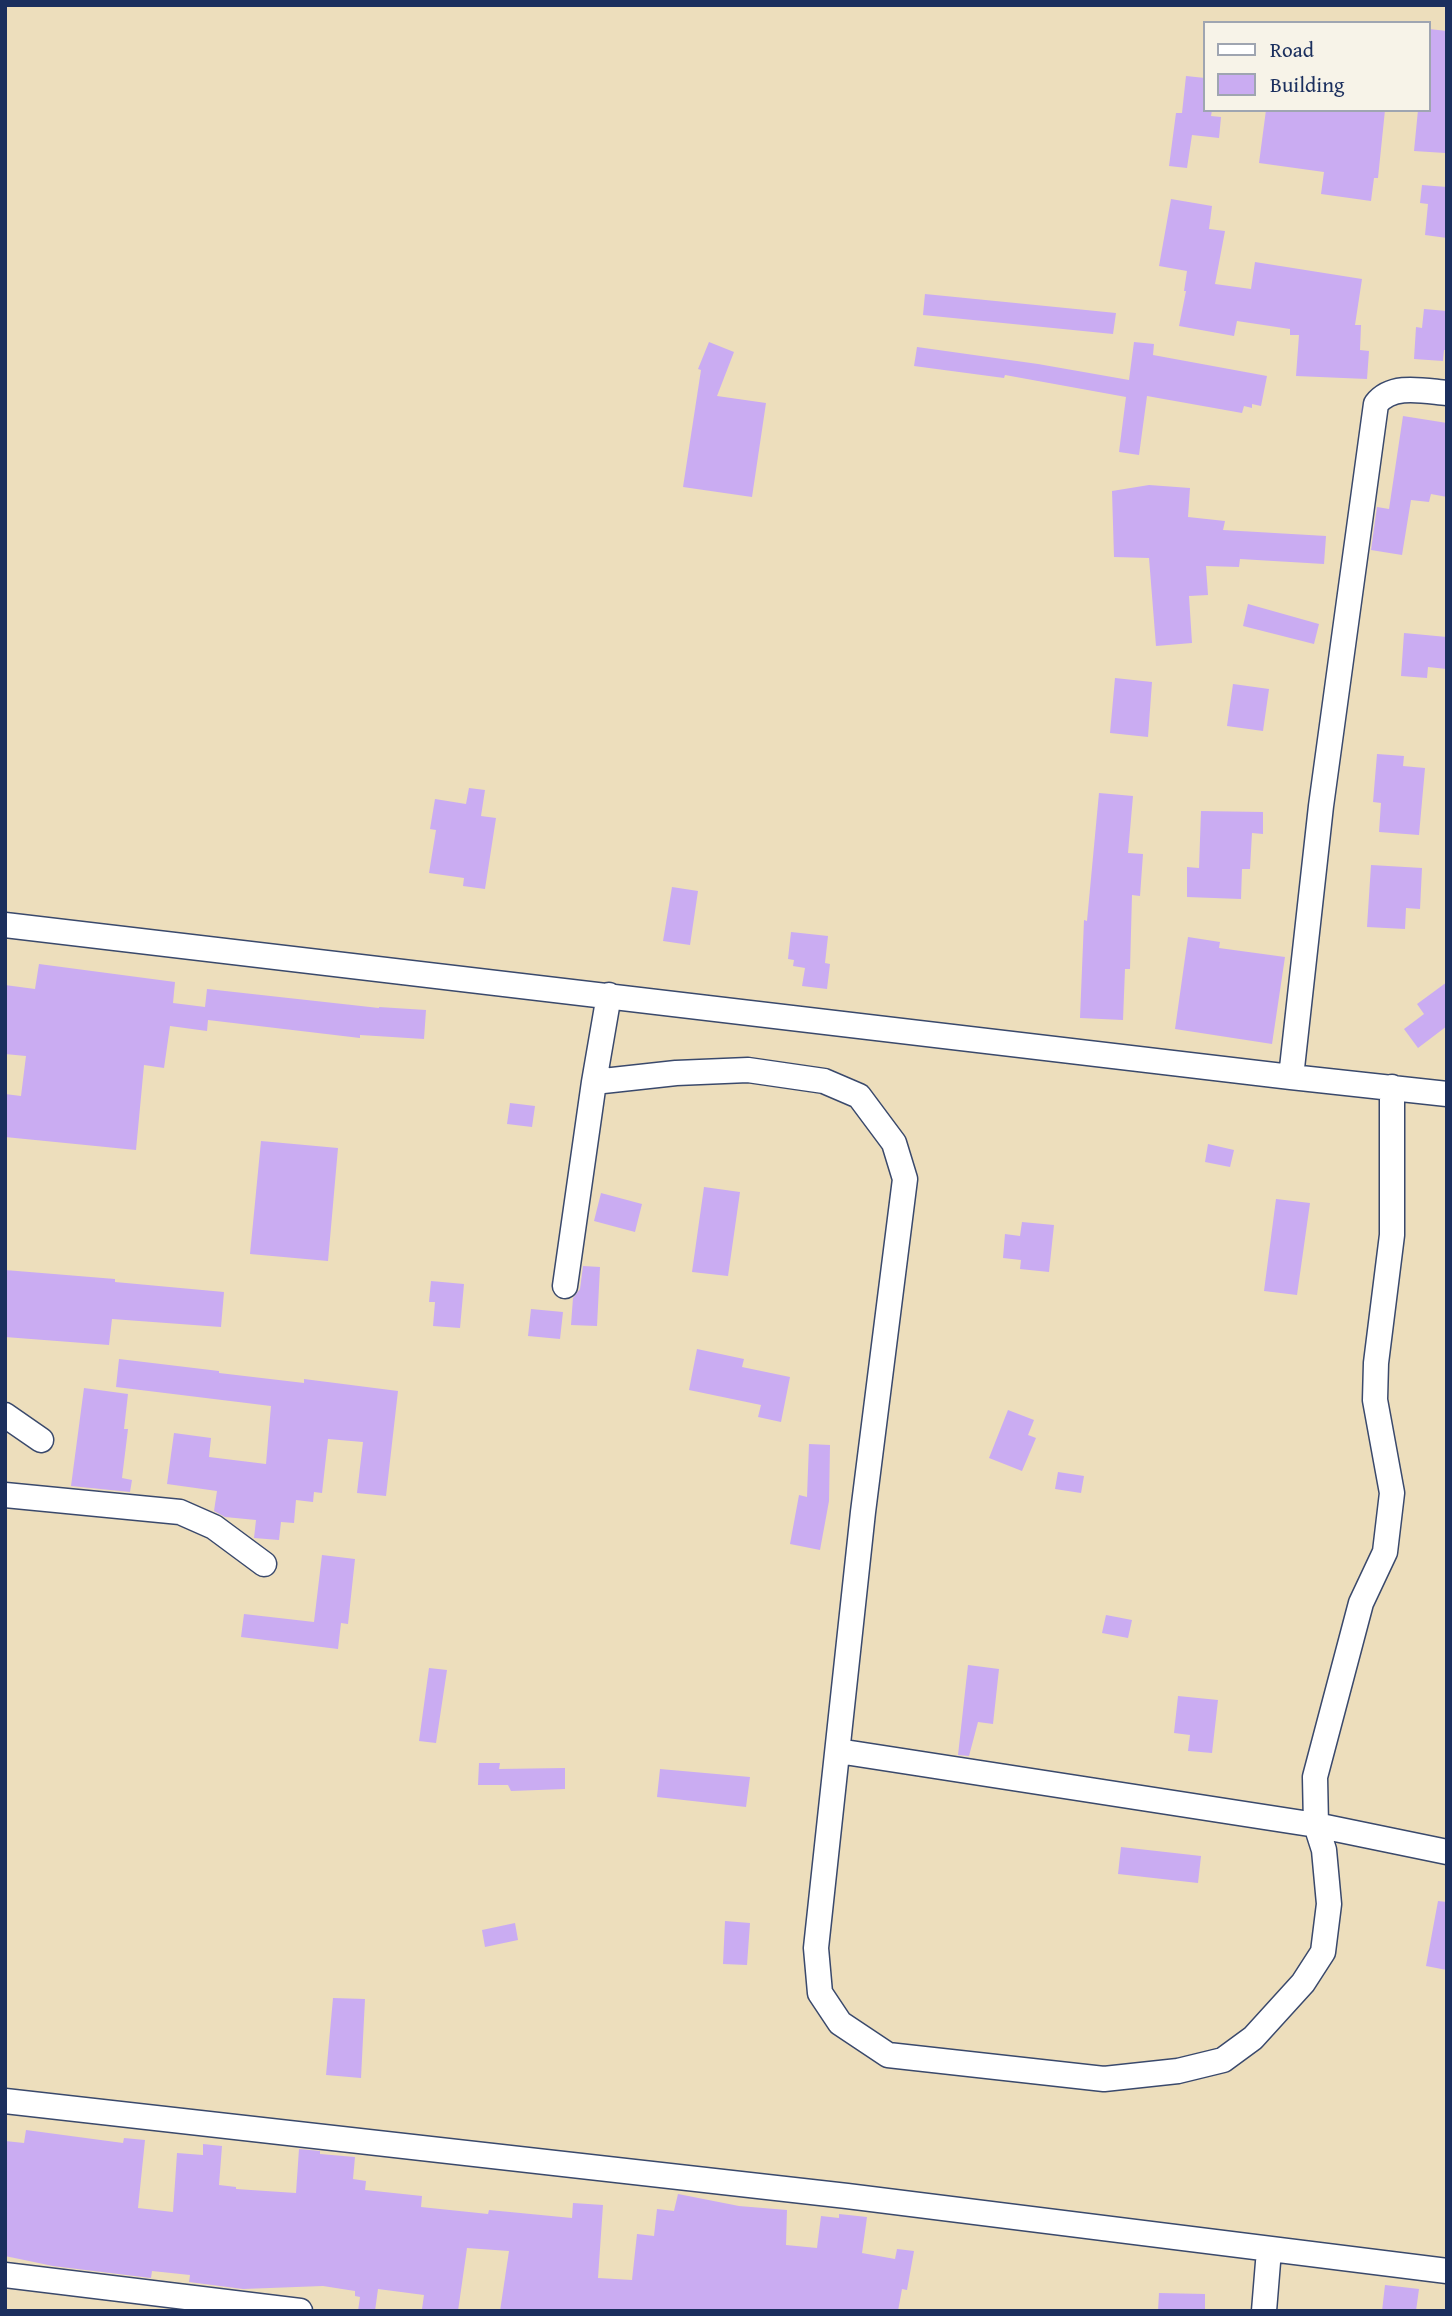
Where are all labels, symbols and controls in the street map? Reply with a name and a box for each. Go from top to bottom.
legend [1204,21,1431,112]
text: Road [1270,34,1314,65]
text: Building [1270,69,1344,100]

